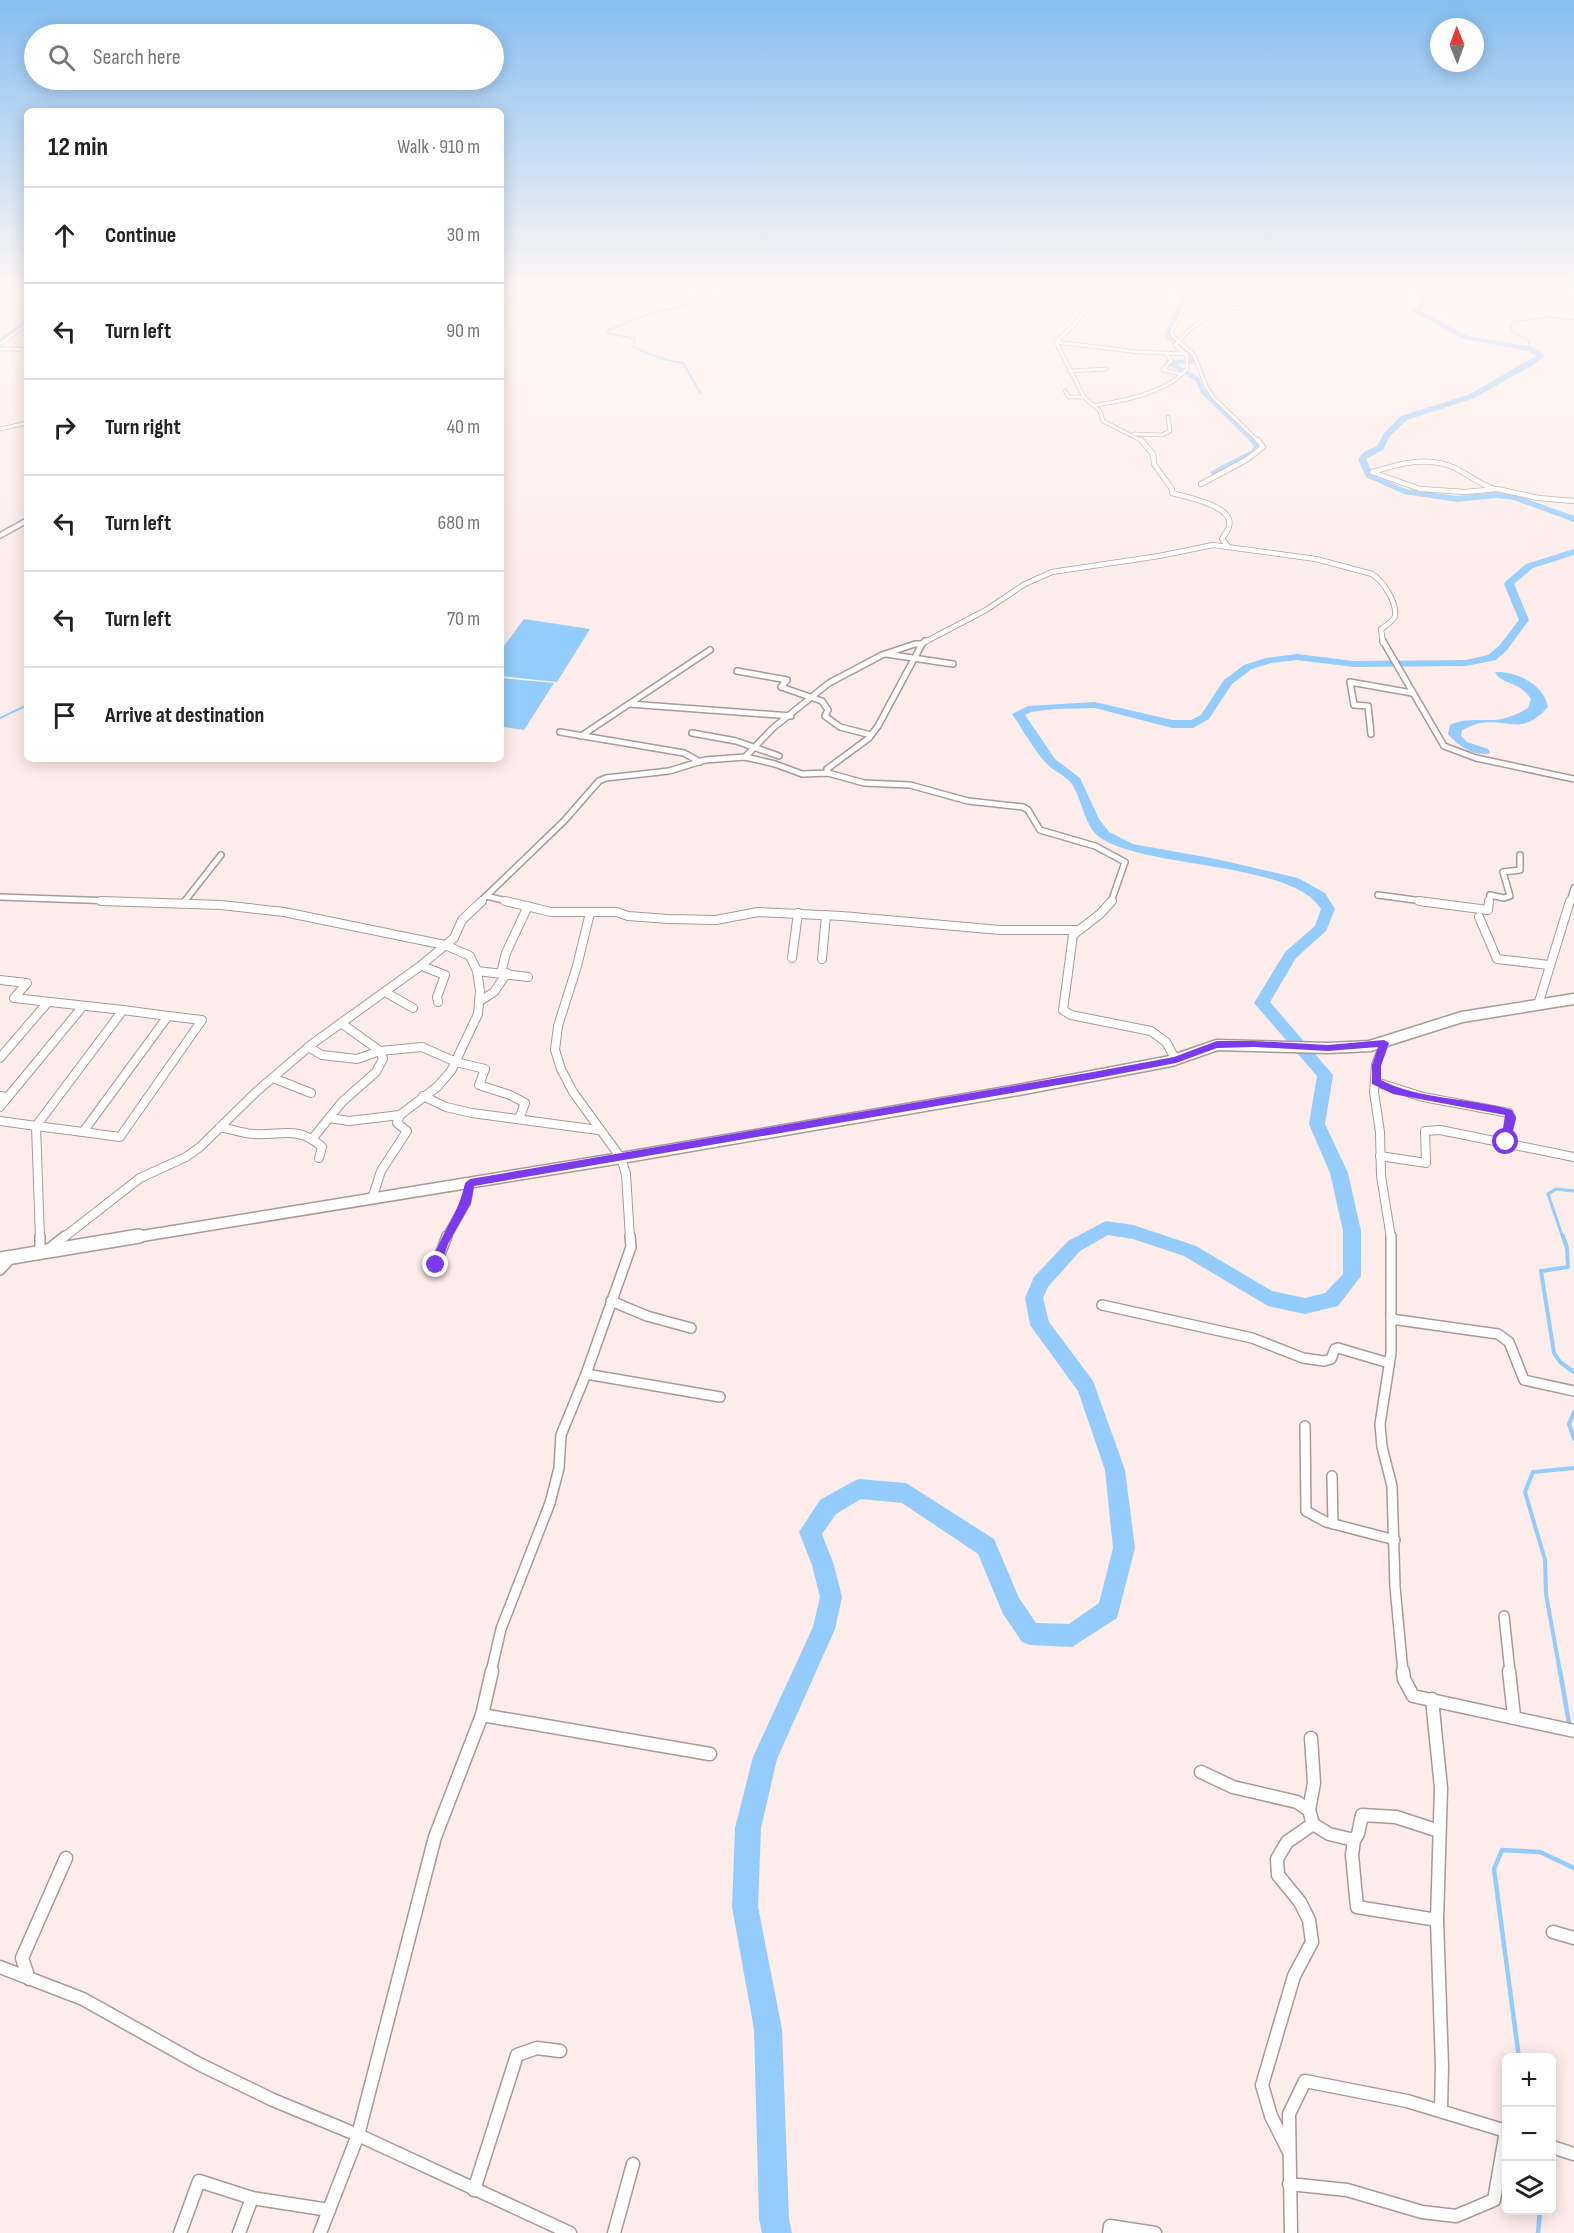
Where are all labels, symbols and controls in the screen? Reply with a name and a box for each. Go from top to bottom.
north arrow [1430,18,1484,72]
search box [24,24,504,90]
icon: search [45,41,78,74]
text: Search here [93,44,180,71]
text: 12 min [48,132,108,163]
text: Walk · 910 m [397,135,480,159]
icon: ahead [48,219,81,252]
text: Continue [105,222,176,249]
text: 30 m [447,223,480,247]
icon: left [48,315,81,348]
text: Turn left [105,318,171,345]
text: 90 m [446,319,480,343]
icon: right [48,411,81,444]
text: Turn right [105,414,181,441]
text: 40 m [447,415,480,439]
icon: left [48,507,81,540]
text: Turn left [105,510,171,537]
text: 680 m [438,511,480,535]
icon: left [48,603,81,636]
text: Turn left [105,606,171,633]
text: 70 m [447,607,480,631]
icon: arrive [48,699,81,732]
text: Arrive at destination [105,702,264,729]
route start [1492,1128,1518,1154]
route end [422,1251,448,1277]
map controls [1502,2053,1556,2215]
button: + [1502,2053,1556,2107]
button: − [1502,2107,1556,2161]
button: layers [1502,2161,1556,2215]

